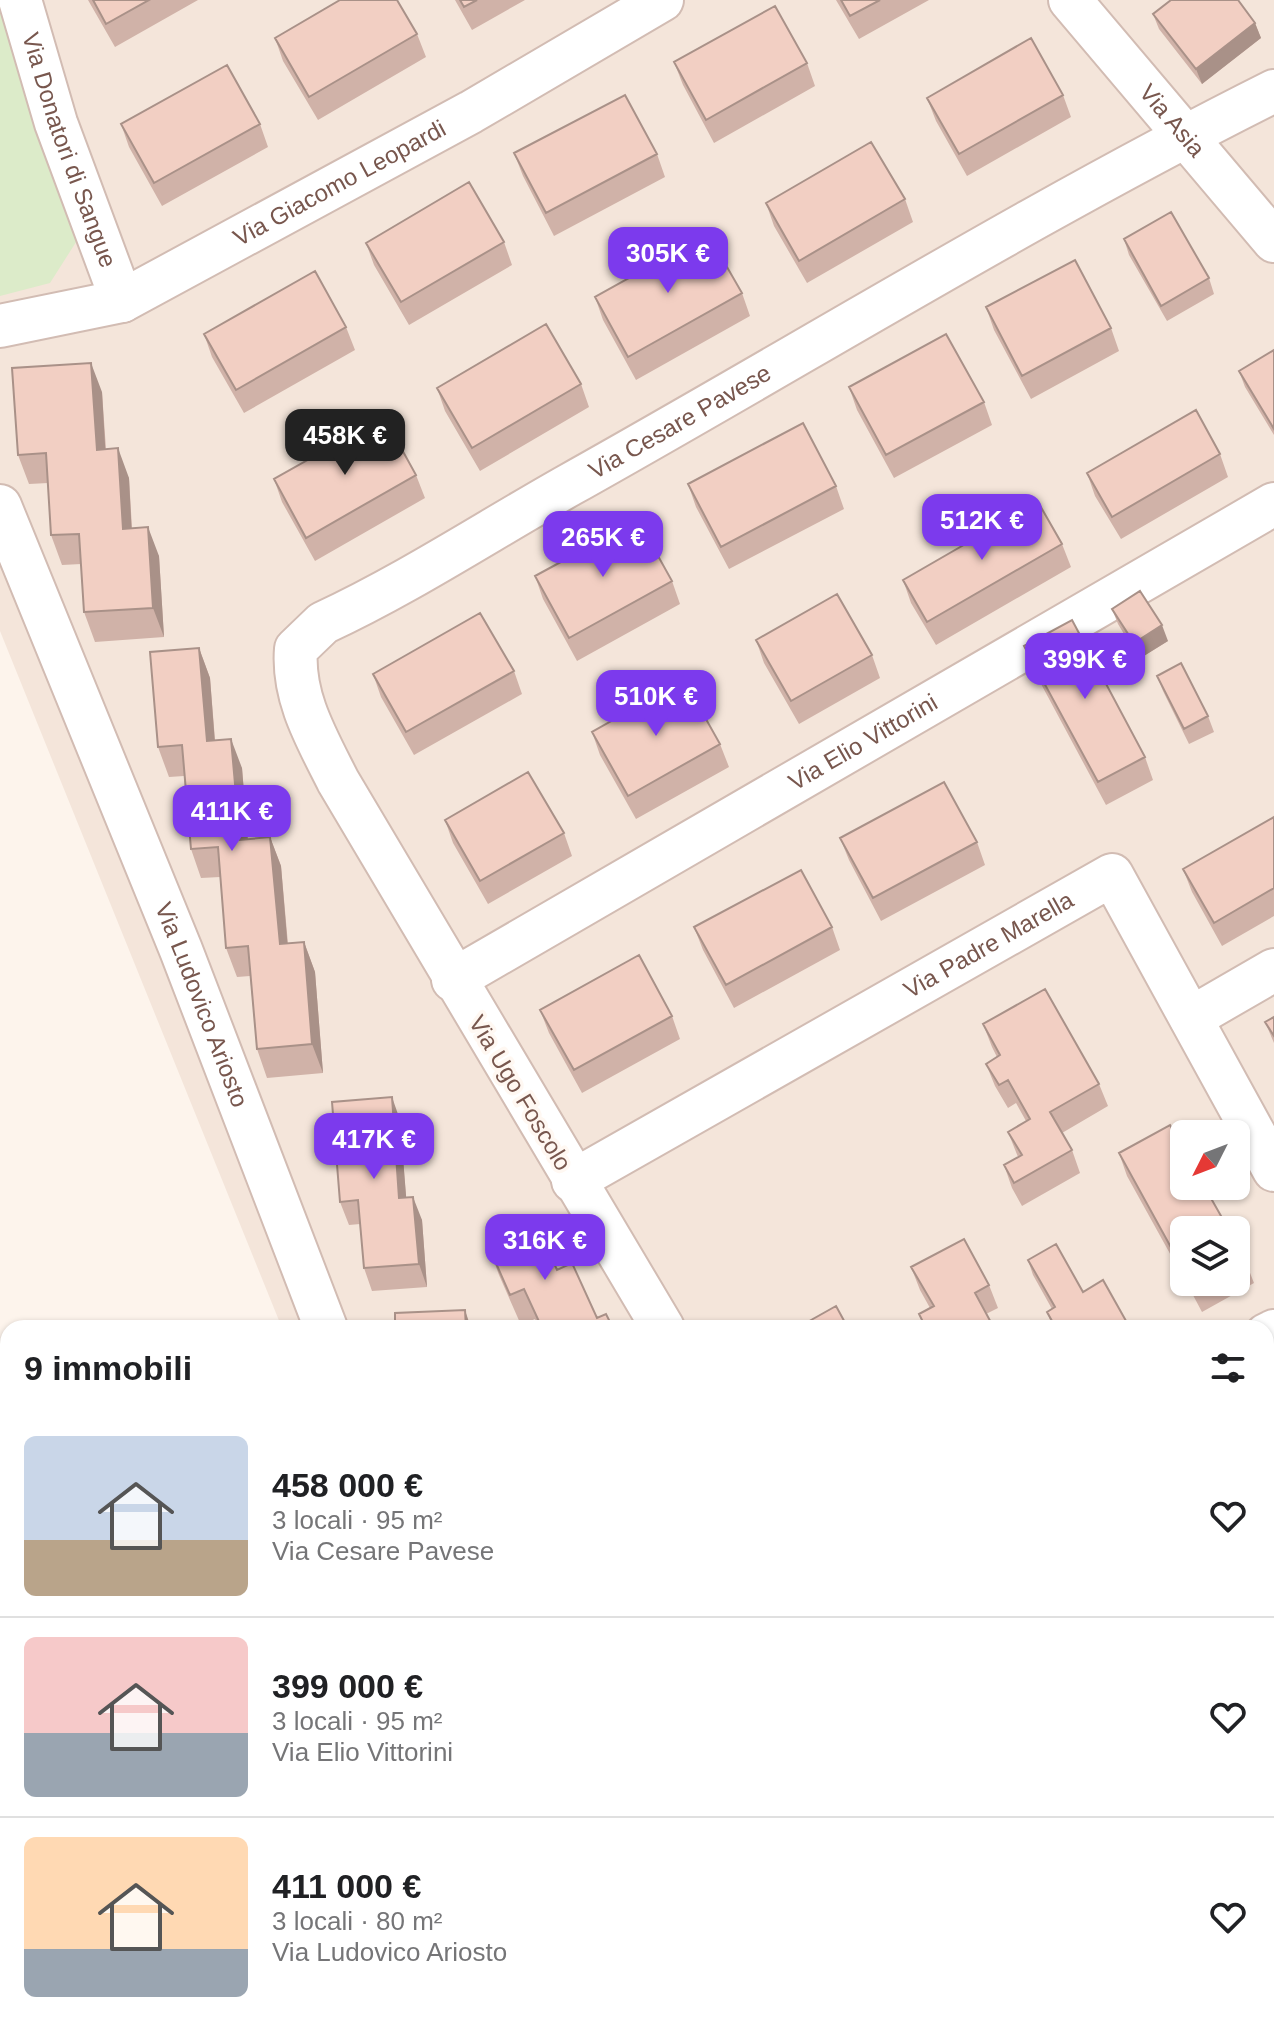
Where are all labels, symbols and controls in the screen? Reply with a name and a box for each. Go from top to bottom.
street label: Via Donatori di Sangue [17,29,122,271]
street label: Via Asia [1134,79,1211,162]
street label: Via Giacomo Leopardi [229,114,450,251]
pin: 305K € [603,227,733,295]
text: 305K € [626,238,710,268]
street label: Via Cesare Pavese [584,359,775,484]
pin: 458K € [280,409,410,477]
text: 458K € [303,420,387,450]
pin: 512K € [917,494,1047,562]
text: 512K € [940,505,1024,535]
pin: 265K € [538,511,668,579]
text: 265K € [561,522,645,552]
pin: 399K € [1020,633,1150,701]
text: 399K € [1043,644,1127,674]
pin: 510K € [591,670,721,738]
text: 510K € [614,681,698,711]
street label: Via Elio Vittorini [784,688,942,795]
pin: 411K € [167,785,297,853]
text: 411K € [191,796,273,826]
street label: Via Padre Marella [899,885,1078,1003]
street label: Via Ludovico Ariosto [150,898,254,1111]
street label: Via Ugo Foscolo [464,1011,577,1175]
pin: 417K € [309,1113,439,1181]
north arrow [1170,1120,1250,1200]
map controls [1170,1120,1250,1296]
text: 417K € [332,1124,416,1154]
pin: 316K € [480,1214,610,1282]
button: layers [1170,1216,1250,1296]
text: 316K € [503,1225,587,1255]
icon: filters [1206,1346,1250,1390]
text: 9 immobili [24,1349,192,1387]
text: 458 000 € [272,1466,423,1504]
icon: home [88,1468,184,1564]
icon: heart [1206,1494,1250,1538]
text: 3 locali · 95 m² [272,1505,443,1535]
text: Via Cesare Pavese [272,1536,494,1566]
text: 399 000 € [272,1667,423,1705]
icon: home [88,1669,184,1765]
icon: heart [1206,1695,1250,1739]
text: 3 locali · 95 m² [272,1706,443,1736]
text: Via Elio Vittorini [272,1737,453,1767]
text: 411 000 € [272,1867,421,1905]
icon: home [88,1869,184,1965]
icon: heart [1206,1895,1250,1939]
text: 3 locali · 80 m² [272,1906,443,1936]
text: Via Ludovico Ariosto [272,1937,507,1967]

